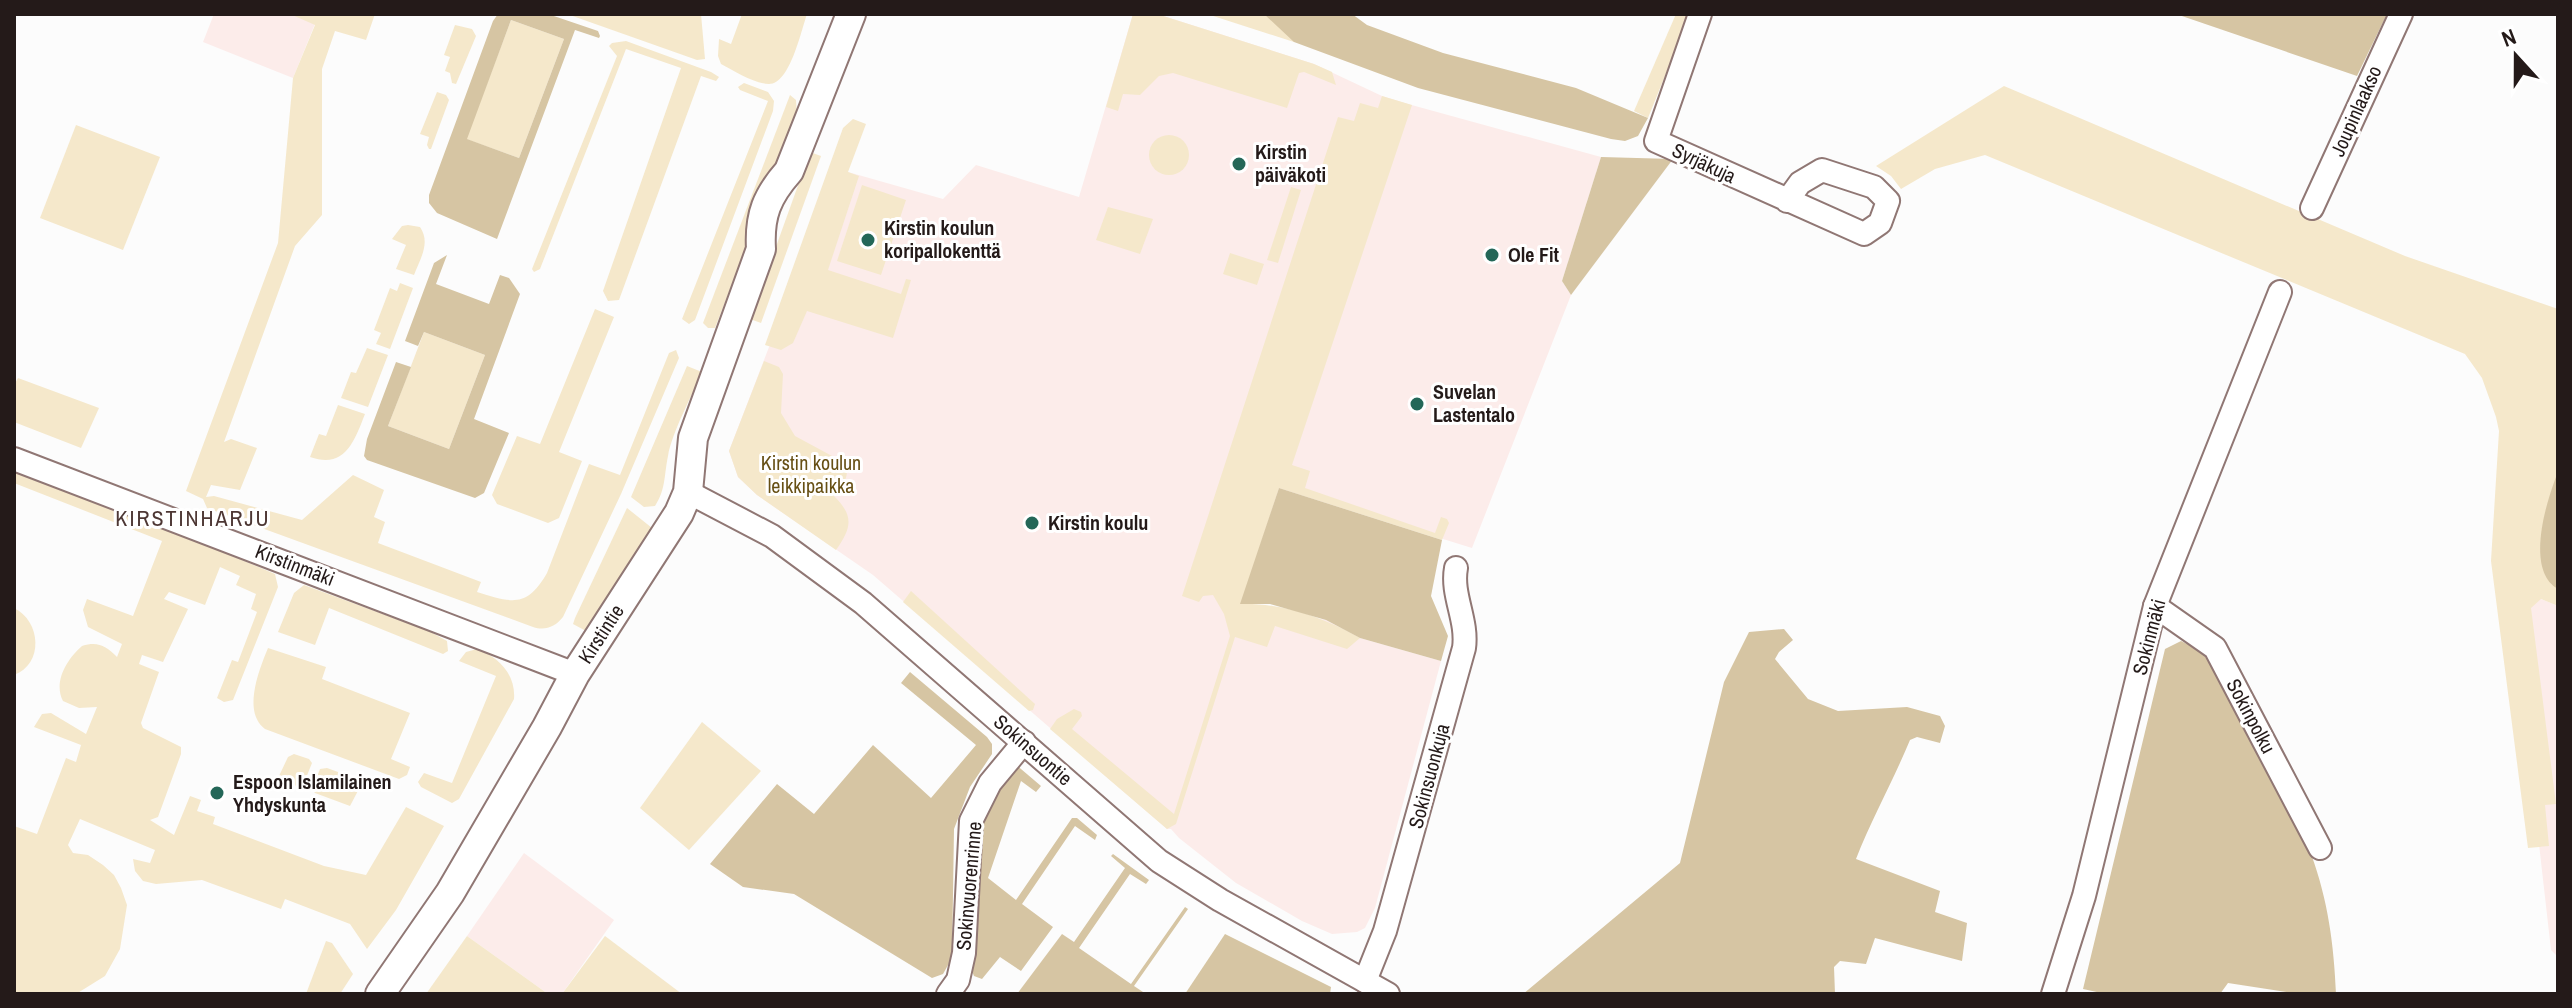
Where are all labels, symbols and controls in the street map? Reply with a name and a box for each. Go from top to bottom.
north arrow [2476,16,2556,96]
text: N [2497,21,2520,54]
street label: Joupinlaakso [2324,61,2388,160]
street label: Syrjäkuja [1668,136,1740,189]
place label: Kirstin päiväkoti [1255,138,1326,188]
marker: Kirstin päiväkoti [1230,155,1248,173]
place label: Kirstin koulun koripallokenttä [884,214,1001,264]
marker: Kirstin koulun koripallokenttä [859,231,877,249]
place label: Ole Fit [1508,241,1560,268]
marker: Ole Fit [1483,246,1501,264]
place label: Suvelan Lastentalo [1433,378,1515,428]
marker: Suvelan Lastentalo [1408,395,1426,413]
park label: Kirstin koulun leikkipaikka [761,449,861,499]
district label: KIRSTINHARJU [115,503,271,533]
place label: Kirstin koulu [1048,509,1148,536]
marker: Kirstin koulu [1023,514,1041,532]
street label: Kirstinmäki [252,537,339,592]
street label: Sokinmäki [2125,596,2172,678]
street label: Kirstintie [571,599,630,669]
street label: Sokinpolku [2220,674,2282,758]
street label: Sokinsuontie [988,708,1078,791]
street label: Sokinsuonkuja [1402,720,1455,831]
place label: Espoon Islamilainen Yhdyskunta [233,768,392,818]
marker: Espoon Islamilainen Yhdyskunta [208,784,226,802]
street label: Sokinvuorenrinne [949,820,988,952]

